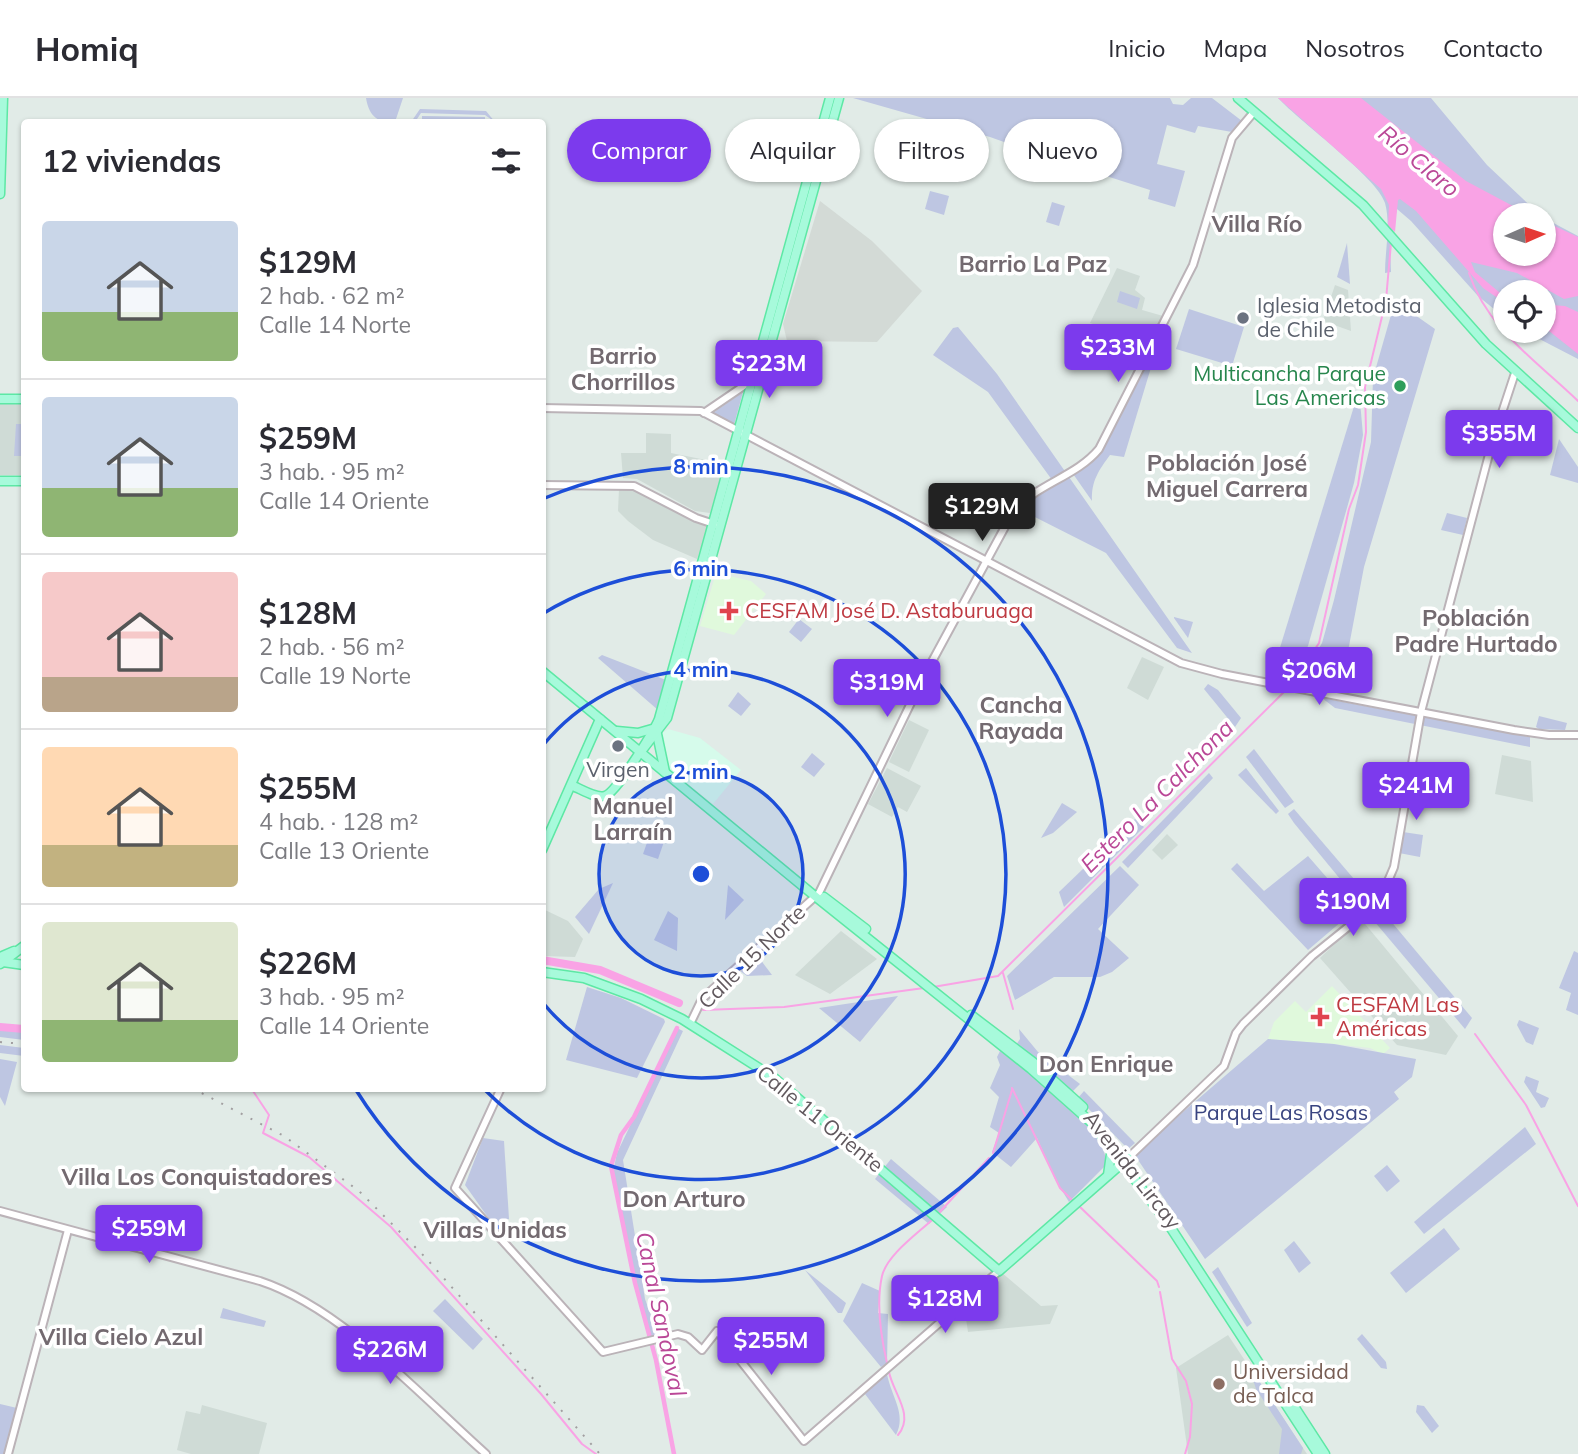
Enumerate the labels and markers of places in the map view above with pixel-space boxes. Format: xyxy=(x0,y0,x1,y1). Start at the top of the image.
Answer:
place label: Iglesia Metodista de Chile xyxy=(1257,292,1422,342)
marker: Iglesia Metodista de Chile xyxy=(1235,310,1251,326)
pin: $233M xyxy=(1069,324,1167,384)
pin: $223M xyxy=(720,341,818,400)
place label: Multicancha Parque Las Americas xyxy=(1193,360,1386,410)
marker: Multicancha Parque Las Americas xyxy=(1392,378,1408,394)
pin: $355M xyxy=(1450,410,1548,470)
pin: $129M xyxy=(933,484,1031,543)
place label: CESFAM José D. Astaburuaga xyxy=(745,597,1033,623)
marker: CESFAM José D. Astaburuaga xyxy=(719,601,739,621)
pin: $206M xyxy=(1270,648,1368,707)
pin: $319M xyxy=(838,660,936,719)
marker: Virgen xyxy=(610,738,626,754)
place label: Virgen xyxy=(586,756,650,782)
pin: $241M xyxy=(1367,762,1465,822)
centre of rings xyxy=(689,862,713,886)
pin: $190M xyxy=(1304,878,1402,938)
place label: CESFAM Las Américas xyxy=(1336,991,1460,1041)
marker: CESFAM Las Américas xyxy=(1310,1007,1330,1027)
pin: $259M xyxy=(100,1206,198,1265)
pin: $128M xyxy=(896,1276,994,1335)
pin: $255M xyxy=(722,1318,820,1377)
pin: $226M xyxy=(341,1326,439,1386)
place label: Universidad de Talca xyxy=(1233,1358,1349,1408)
marker: Universidad de Talca xyxy=(1211,1376,1227,1392)

